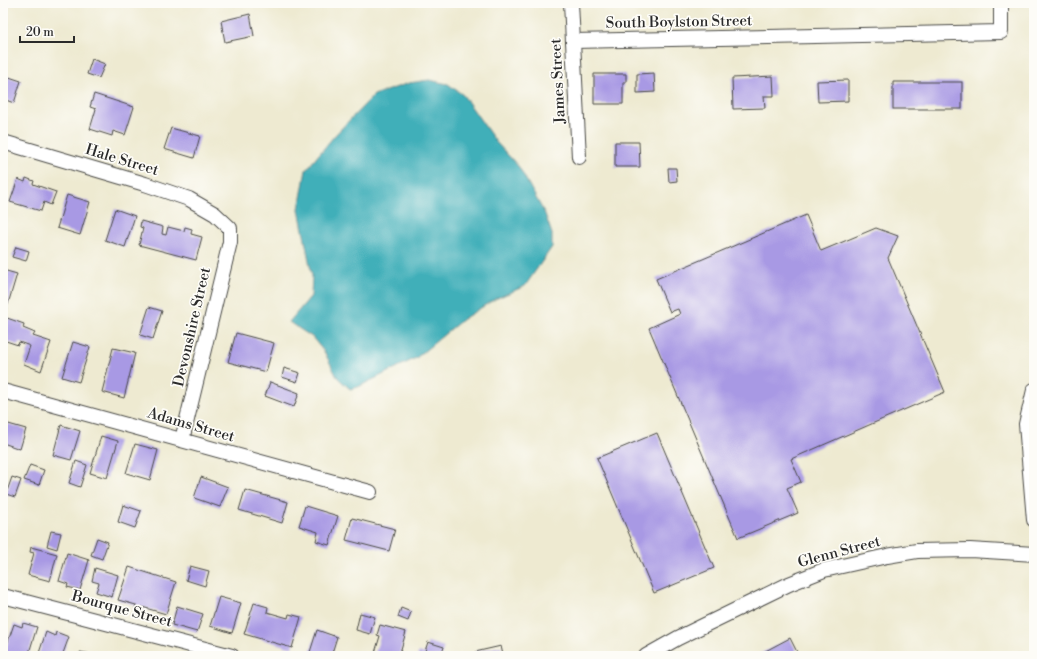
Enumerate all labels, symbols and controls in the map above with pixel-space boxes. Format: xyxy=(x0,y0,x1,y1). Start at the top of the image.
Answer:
street label: South Boylston Street xyxy=(606,11,753,33)
scale bar xyxy=(20,18,74,44)
text: 20 m xyxy=(26,25,54,40)
street label: James Street xyxy=(546,37,570,125)
street label: Hale Street xyxy=(83,140,162,180)
street label: Devonshire Street xyxy=(169,265,215,389)
street label: Adams Street xyxy=(144,403,237,447)
street label: Glenn Street xyxy=(796,532,883,572)
street label: Bourque Street xyxy=(69,586,175,632)

